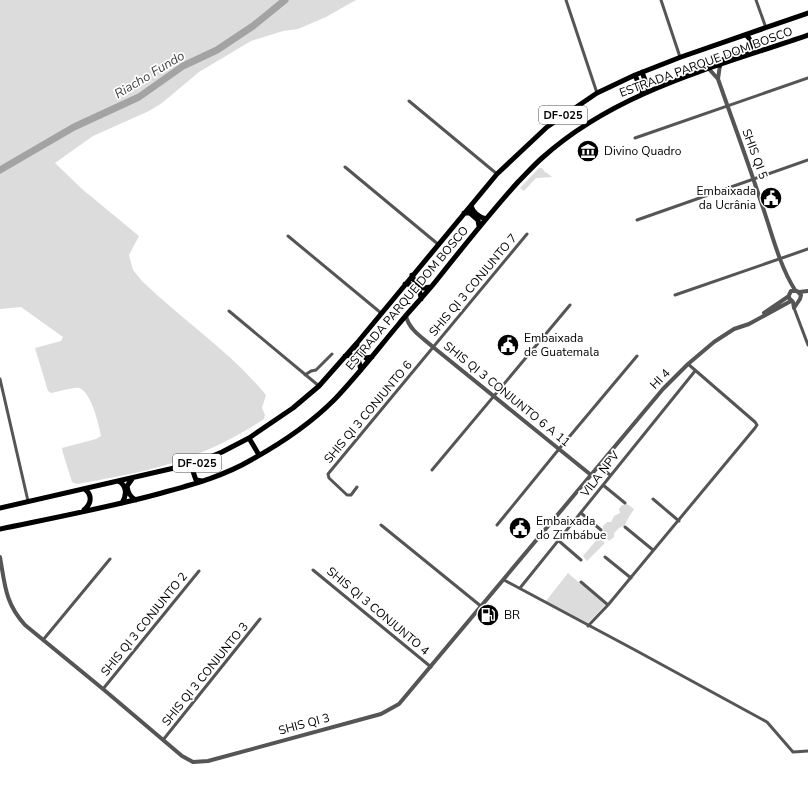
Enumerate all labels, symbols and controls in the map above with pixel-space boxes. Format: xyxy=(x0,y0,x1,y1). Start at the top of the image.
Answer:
street label: ESTRADA PARQUE DOM BOSCO xyxy=(617,23,795,101)
water label: Riacho Fundo xyxy=(111,47,188,103)
road number: DF-025 xyxy=(539,106,587,124)
street label: SHIS QI 5 xyxy=(738,127,772,181)
museum icon: Divino Quadro xyxy=(575,138,601,164)
place label: Divino Quadro xyxy=(604,143,682,159)
place label: Embaixada da Ucrânia xyxy=(697,183,756,213)
public building icon: Embaixada da Ucrânia xyxy=(758,185,784,211)
street label: ESTRADA PARQUE DOM BOSCO xyxy=(342,223,472,373)
street label: SHIS QI 3 CONJUNTO 7 xyxy=(425,230,521,340)
place label: Embaixada de Guatemala xyxy=(524,330,599,360)
public building icon: Embaixada de Guatemala xyxy=(495,332,521,358)
street label: SHIS QI 3 CONJUNTO 6 A 11 xyxy=(440,338,574,450)
street label: SHIS QI 3 CONJUNTO 6 xyxy=(320,357,416,467)
street label: HI 4 xyxy=(646,365,674,393)
street label: VILA NPV xyxy=(576,447,623,501)
road number: DF-025 xyxy=(173,454,221,472)
place label: Embaixada do Zimbábue xyxy=(536,513,606,543)
public building icon: Embaixada do Zimbábue xyxy=(507,515,533,541)
street label: SHIS QI 3 CONJUNTO 4 xyxy=(323,563,433,659)
street label: SHIS QI 3 CONJUNTO 2 xyxy=(97,569,191,679)
fuel station icon: BR xyxy=(475,602,501,628)
place label: BR xyxy=(504,607,520,623)
street label: SHIS QI 3 CONJUNTO 3 xyxy=(158,619,252,729)
street label: SHIS QI 3 xyxy=(277,709,331,739)

